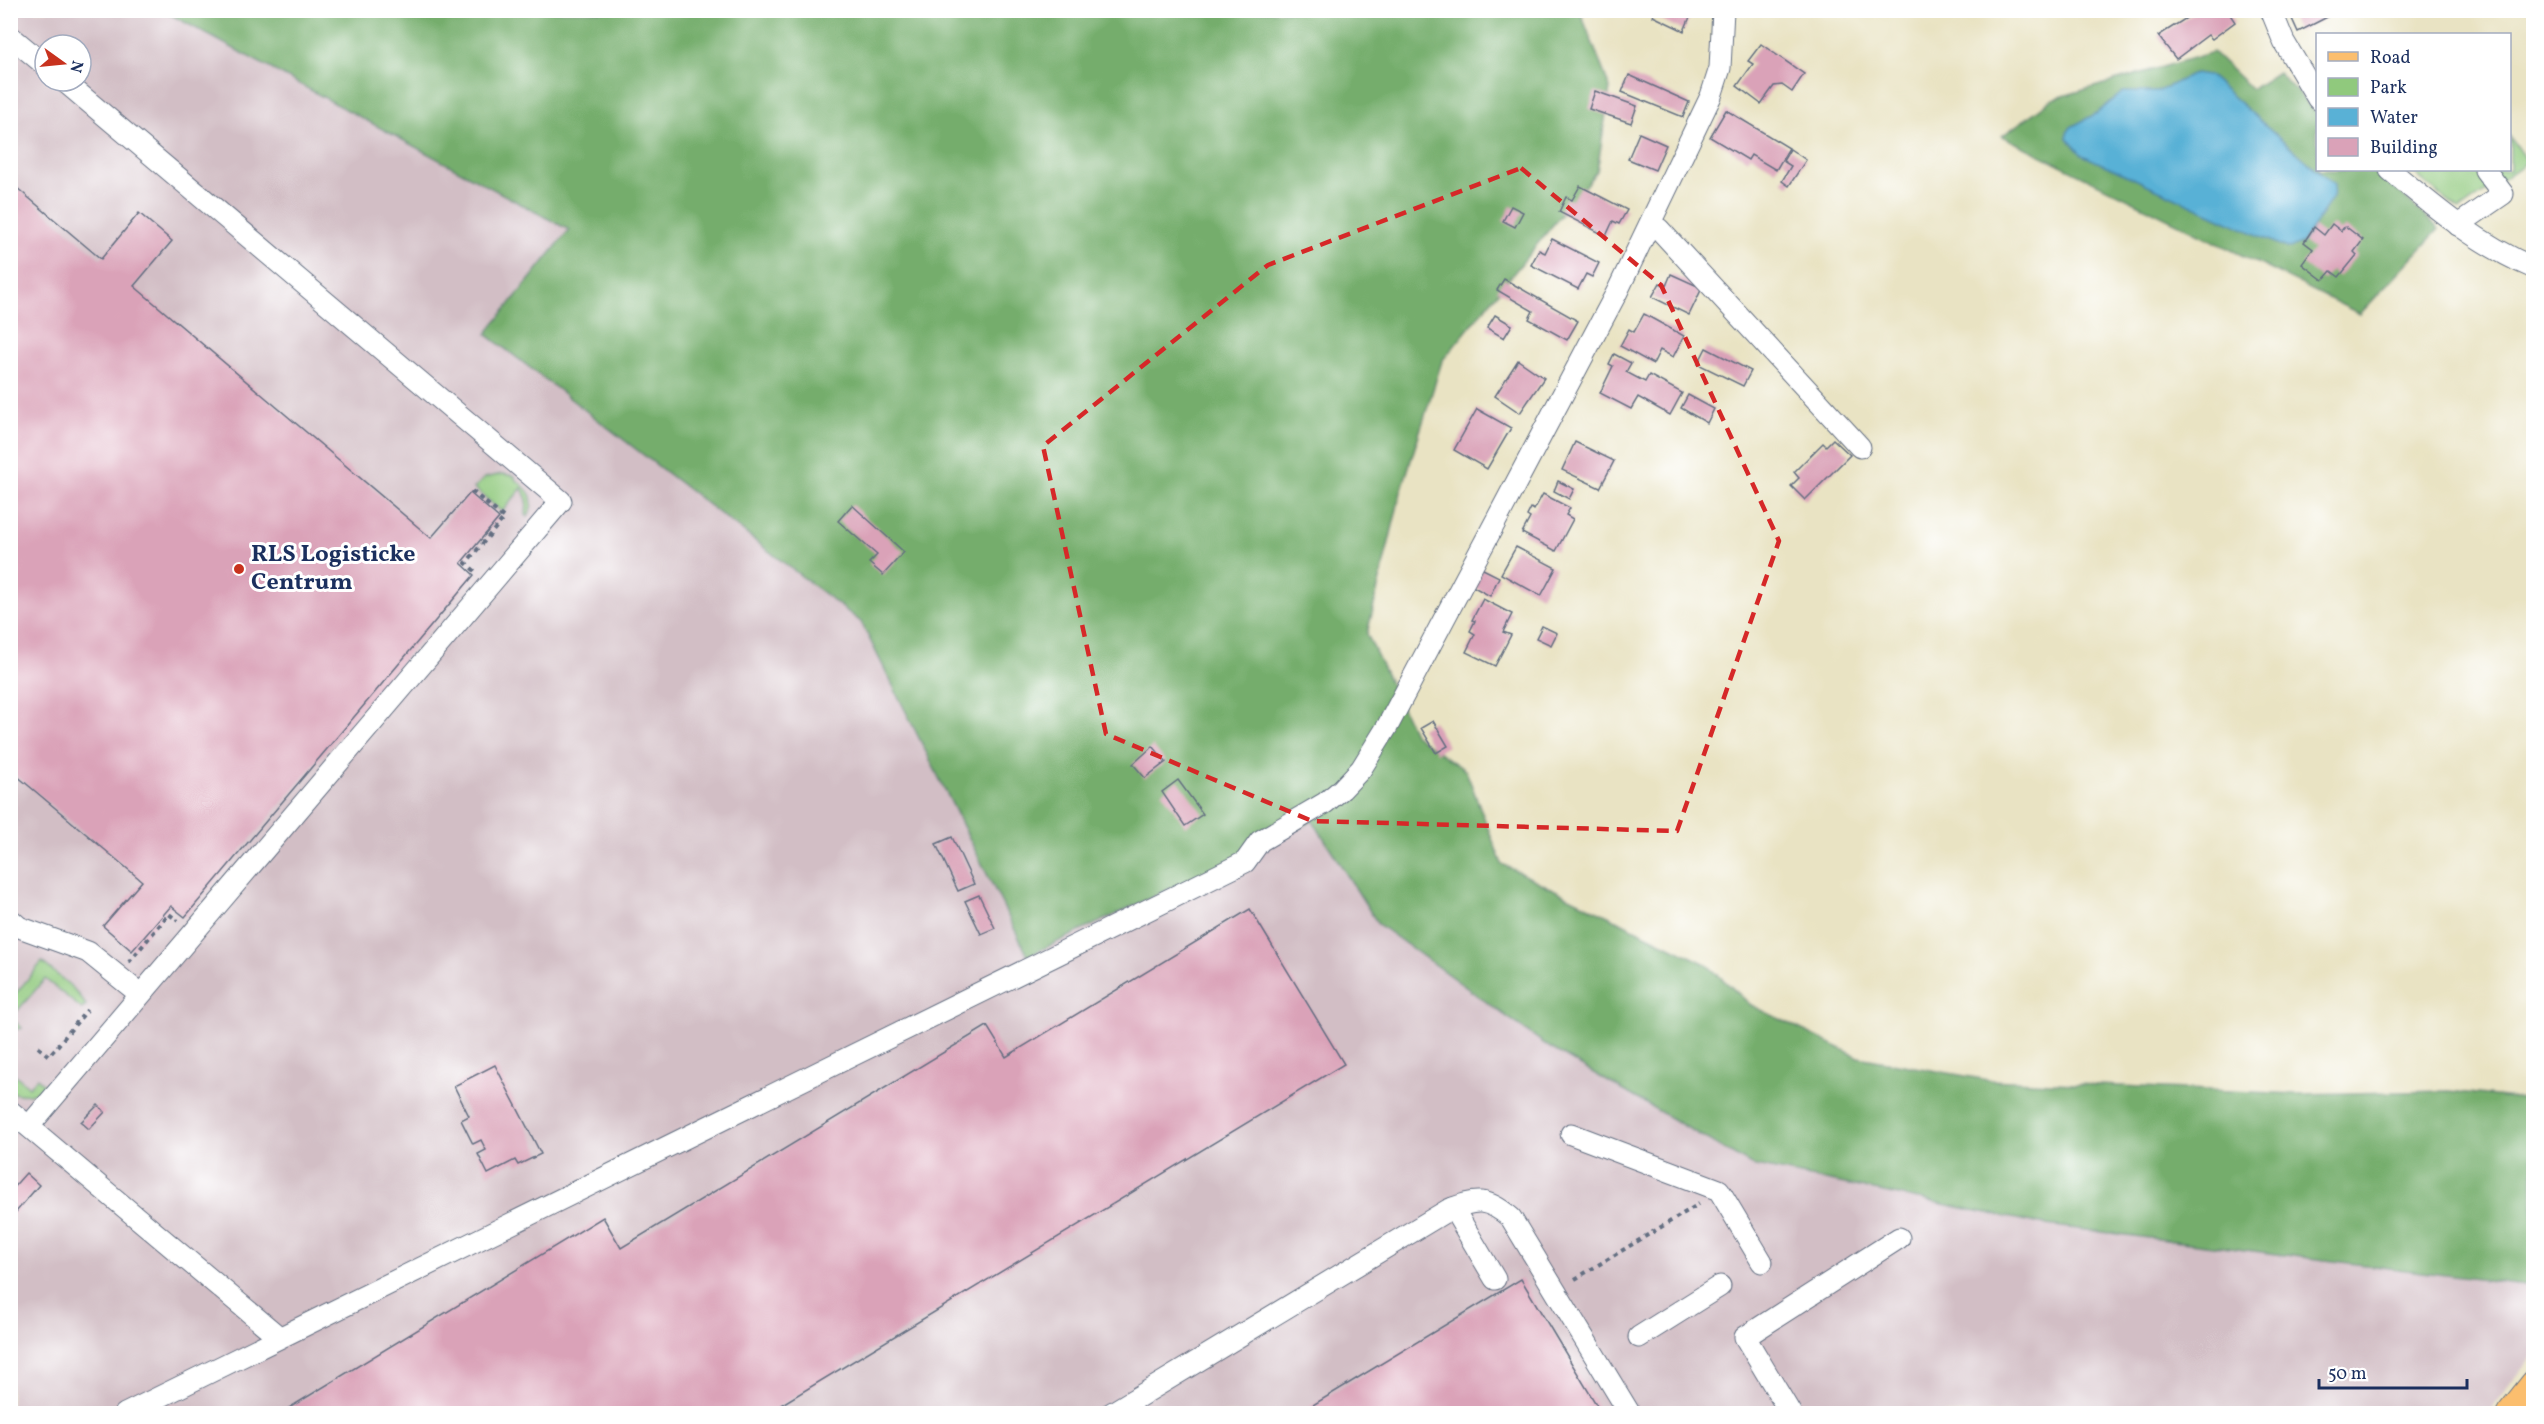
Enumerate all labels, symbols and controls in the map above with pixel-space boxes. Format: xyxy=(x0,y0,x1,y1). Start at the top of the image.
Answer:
north arrow xyxy=(33,33,93,93)
legend xyxy=(2316,33,2511,171)
text: Road xyxy=(2370,46,2411,71)
text: N xyxy=(63,58,88,75)
text: Park xyxy=(2370,76,2407,101)
text: Water xyxy=(2370,106,2418,131)
text: Building xyxy=(2370,136,2438,161)
place label: RLS Logisticke Centrum xyxy=(251,538,416,600)
marker: RLS Logisticke Centrum xyxy=(232,562,246,576)
scale bar xyxy=(2319,1352,2468,1390)
text: 50 m xyxy=(2328,1362,2367,1387)

